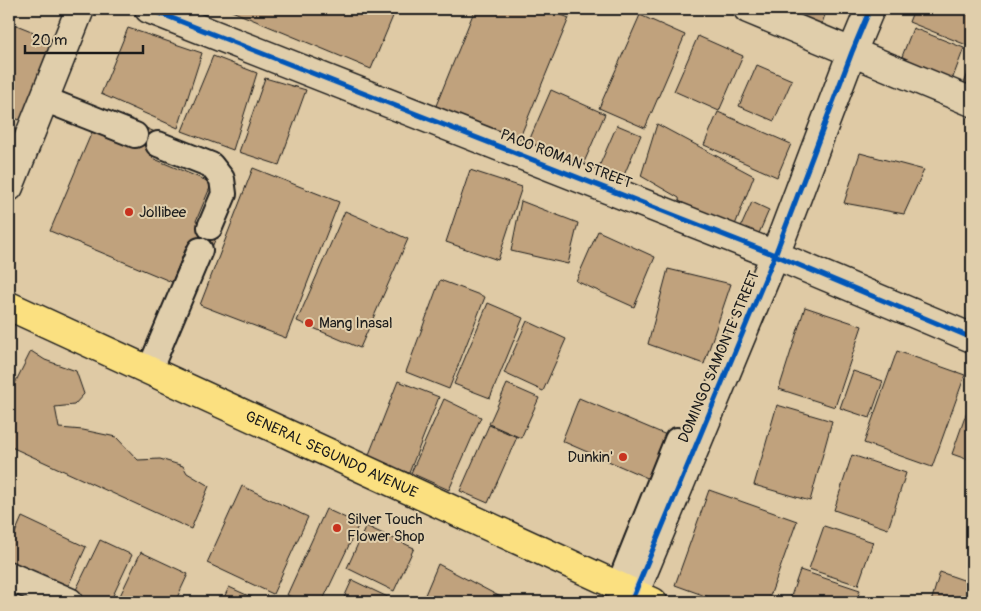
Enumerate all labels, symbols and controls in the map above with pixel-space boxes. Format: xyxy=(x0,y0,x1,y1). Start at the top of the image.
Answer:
scale bar xyxy=(25,22,142,54)
text: 20 m xyxy=(32,31,67,50)
street label: PACO ROMAN STREET xyxy=(497,125,635,193)
place label: Jollibee xyxy=(139,203,187,222)
marker: Jollibee xyxy=(123,206,135,218)
street label: DOMINGO SAMONTE STREET xyxy=(674,268,764,446)
place label: Mang Inasal xyxy=(319,314,393,333)
marker: Mang Inasal xyxy=(303,317,315,329)
street label: GENERAL SEGUNDO AVENUE xyxy=(242,406,421,502)
place label: Dunkin' xyxy=(568,448,613,467)
marker: Dunkin' xyxy=(617,451,629,463)
place label: Silver Touch Flower Shop xyxy=(347,510,425,546)
marker: Silver Touch Flower Shop xyxy=(331,522,343,534)

